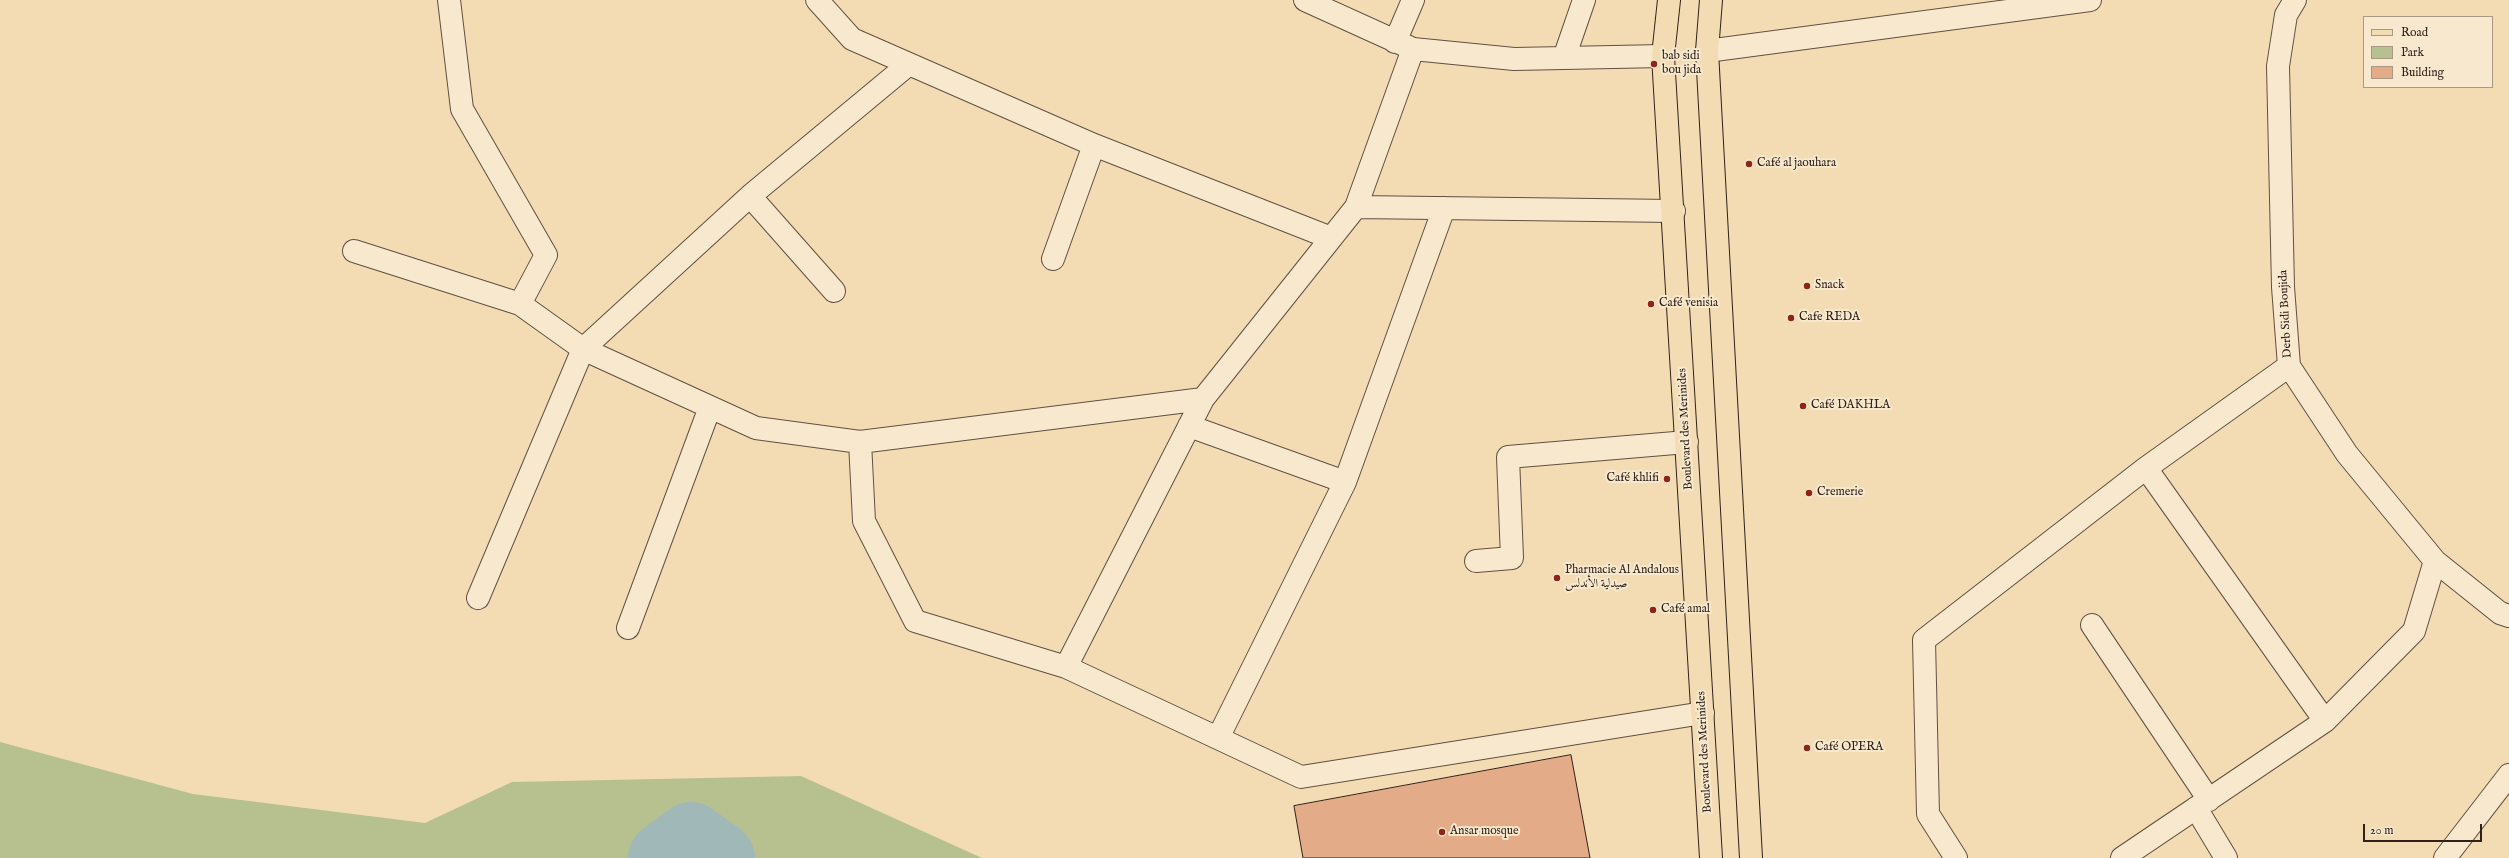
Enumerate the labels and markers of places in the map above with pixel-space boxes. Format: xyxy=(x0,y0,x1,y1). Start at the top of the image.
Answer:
place label: bab sidi bou jida xyxy=(1662,50,1701,78)
marker: bab sidi bou jida xyxy=(1649,59,1659,69)
place label: Café al jaouhara xyxy=(1757,157,1836,171)
marker: Café al jaouhara xyxy=(1744,159,1754,169)
place label: Snack xyxy=(1815,279,1844,293)
marker: Snack xyxy=(1802,281,1812,291)
place label: Café venisia xyxy=(1659,297,1718,311)
marker: Café venisia xyxy=(1646,299,1656,309)
place label: Cafe REDA xyxy=(1799,311,1860,325)
marker: Cafe REDA xyxy=(1786,313,1796,323)
place label: Café DAKHLA xyxy=(1811,399,1890,413)
marker: Café DAKHLA xyxy=(1798,401,1808,411)
place label: Café khlifi xyxy=(1606,472,1659,486)
marker: Café khlifi xyxy=(1662,474,1672,484)
place label: Cremerie xyxy=(1817,486,1863,500)
marker: Cremerie xyxy=(1804,488,1814,498)
place label: Pharmacie Al Andalous صيدلية الأندلس xyxy=(1565,564,1679,592)
marker: Pharmacie Al Andalous صيدلية الأندلس xyxy=(1552,573,1562,583)
place label: Café amal xyxy=(1661,603,1710,617)
marker: Café amal xyxy=(1648,605,1658,615)
place label: Café OPERA xyxy=(1815,741,1883,755)
marker: Café OPERA xyxy=(1802,743,1812,753)
place label: Ansar mosque xyxy=(1450,825,1519,839)
marker: Ansar mosque xyxy=(1437,827,1447,837)

